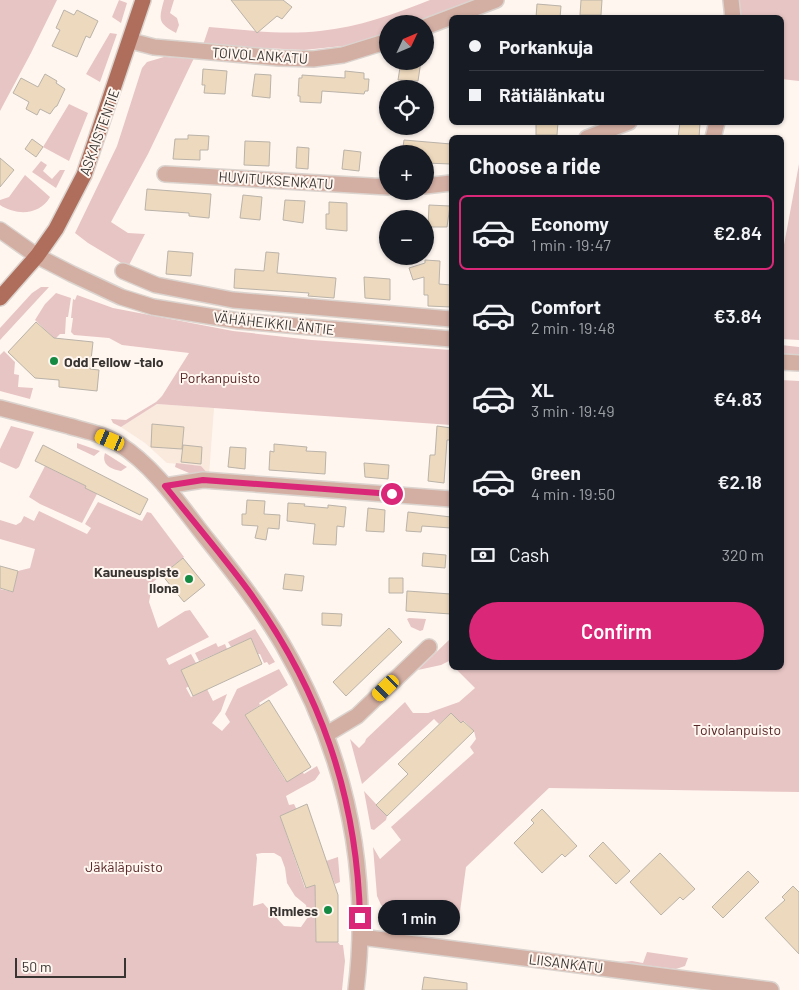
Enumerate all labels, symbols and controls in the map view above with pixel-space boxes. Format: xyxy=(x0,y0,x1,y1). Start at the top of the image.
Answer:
north arrow xyxy=(379,15,434,70)
map controls xyxy=(379,15,434,265)
text: Porkankuja xyxy=(499,35,593,58)
street label: TOIVOLANKATU xyxy=(211,43,309,67)
button: locate xyxy=(379,80,434,135)
text: Rätiälänkatu xyxy=(499,83,605,106)
street label: ASKAISTENTIE xyxy=(75,86,123,178)
button: + xyxy=(379,145,434,200)
text: Choose a ride xyxy=(469,152,601,178)
street label: HUVITUKSENKATU xyxy=(218,168,334,192)
button: − xyxy=(379,210,434,265)
icon: car xyxy=(471,210,516,255)
text: Economy xyxy=(531,212,609,235)
text: €2.84 xyxy=(713,221,762,244)
text: 1 min · 19:47 xyxy=(531,235,611,254)
icon: car xyxy=(471,293,516,338)
text: Comfort xyxy=(531,295,601,318)
text: €3.84 xyxy=(713,304,762,327)
street label: VÄHÄHEIKKILÄNTIE xyxy=(213,308,335,338)
text: 2 min · 19:48 xyxy=(531,318,615,337)
place label: Odd Fellow -talo xyxy=(64,353,164,370)
marker: Odd Fellow -talo xyxy=(48,355,60,367)
park label: Porkanpuisto xyxy=(180,369,260,386)
icon: car xyxy=(471,376,516,421)
text: XL xyxy=(531,378,554,401)
text: €4.83 xyxy=(713,387,762,410)
text: 3 min · 19:49 xyxy=(531,401,615,420)
car xyxy=(93,427,126,453)
icon: car xyxy=(471,459,516,504)
text: Green xyxy=(531,461,581,484)
text: €2.18 xyxy=(717,470,762,493)
route start xyxy=(381,483,403,505)
text: 4 min · 19:50 xyxy=(531,484,615,503)
icon: cash xyxy=(469,541,497,569)
text: Cash xyxy=(509,543,550,566)
text: 320 m xyxy=(722,545,764,564)
place label: Kauneuspiste Ilona xyxy=(94,563,179,596)
marker: Kauneuspiste Ilona xyxy=(183,573,195,585)
button: Confirm xyxy=(469,602,764,660)
car xyxy=(369,672,402,704)
park label: Toivolanpuisto xyxy=(693,721,781,738)
park label: Jäkäläpuisto xyxy=(85,858,163,875)
callout: 1 min xyxy=(378,900,460,936)
place label: Rimless xyxy=(269,902,318,919)
marker: Rimless xyxy=(322,904,334,916)
route end xyxy=(349,907,371,929)
text: 1 min xyxy=(402,908,436,927)
street label: LIISANKATU xyxy=(528,950,604,976)
scale bar xyxy=(15,955,126,978)
text: 50 m xyxy=(22,958,51,975)

